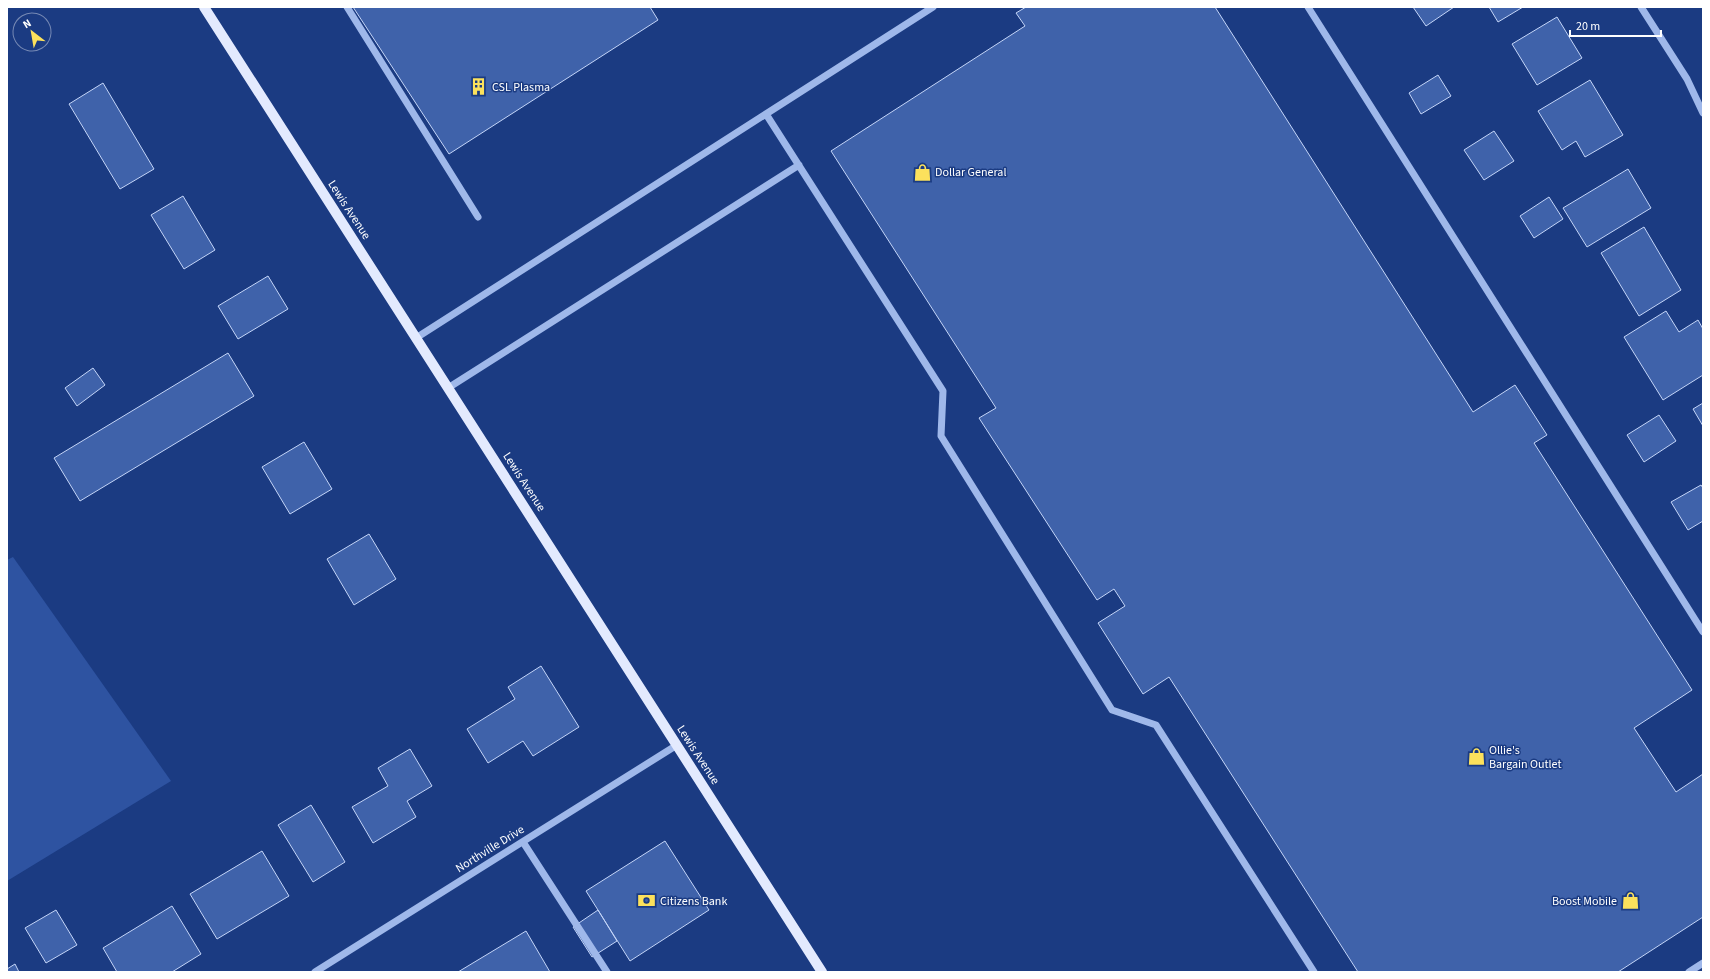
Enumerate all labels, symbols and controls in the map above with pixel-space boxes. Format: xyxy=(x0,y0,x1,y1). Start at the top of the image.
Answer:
north arrow xyxy=(12,12,52,52)
scale bar xyxy=(1570,12,1661,38)
text: N xyxy=(20,16,34,32)
text: 20 m xyxy=(1576,18,1600,35)
building icon: CSL Plasma xyxy=(469,77,489,97)
place label: CSL Plasma xyxy=(492,79,550,96)
shop icon: Dollar General xyxy=(912,162,932,182)
place label: Dollar General xyxy=(935,164,1006,181)
street label: Lewis Avenue xyxy=(323,177,375,243)
street label: Lewis Avenue xyxy=(498,449,550,515)
street label: Lewis Avenue xyxy=(672,722,724,788)
place label: Ollie's Bargain Outlet xyxy=(1489,742,1561,773)
shop icon: Ollie's Bargain Outlet xyxy=(1466,747,1486,767)
street label: Northville Drive xyxy=(452,821,528,877)
bank icon: Citizens Bank xyxy=(637,891,657,911)
shop icon: Boost Mobile xyxy=(1620,891,1640,911)
place label: Citizens Bank xyxy=(660,893,727,910)
place label: Boost Mobile xyxy=(1552,893,1617,910)

